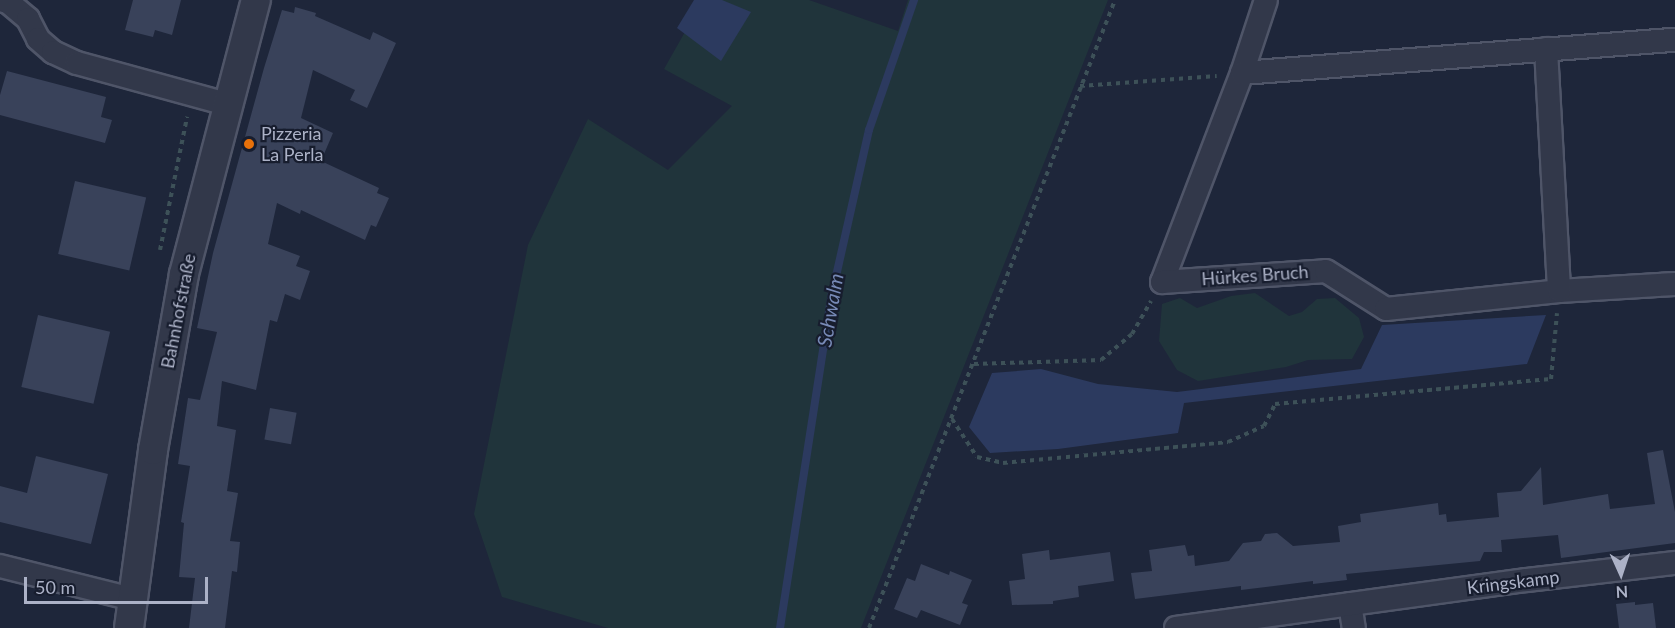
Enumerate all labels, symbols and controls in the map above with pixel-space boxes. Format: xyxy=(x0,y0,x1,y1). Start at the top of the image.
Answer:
place label: Pizzeria La Perla xyxy=(261,123,323,166)
marker: Pizzeria La Perla xyxy=(242,137,256,151)
street label: Bahnhofstraße xyxy=(156,252,200,370)
street label: Hürkes Bruch xyxy=(1201,260,1309,290)
water label: Schwalm xyxy=(812,271,848,349)
north arrow xyxy=(1591,544,1651,604)
scale bar xyxy=(27,565,212,603)
street label: Kringskamp xyxy=(1466,566,1560,598)
text: 50 m xyxy=(35,576,75,598)
text: N xyxy=(1615,583,1629,602)

